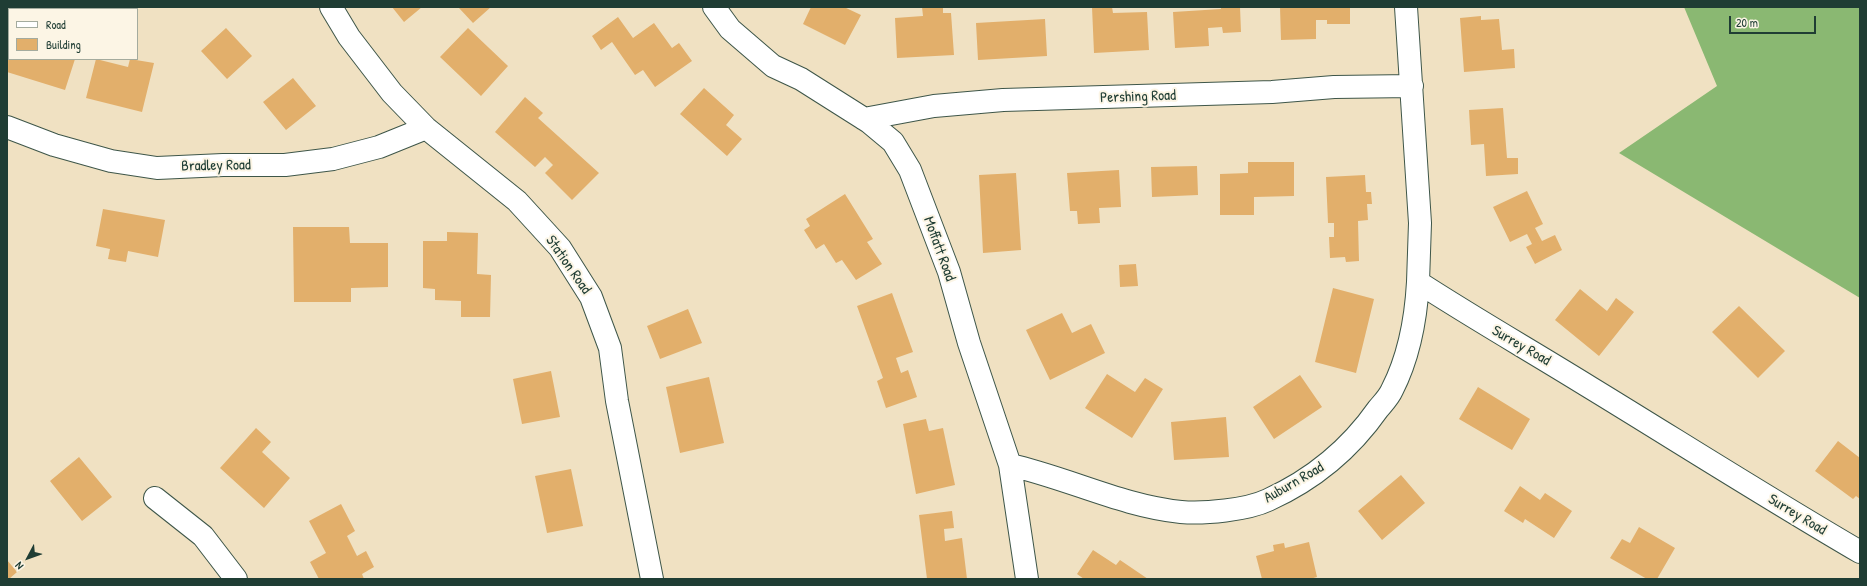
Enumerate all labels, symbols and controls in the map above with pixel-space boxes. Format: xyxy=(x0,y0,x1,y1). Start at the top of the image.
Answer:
legend xyxy=(8,8,138,60)
scale bar xyxy=(1731,8,1818,34)
text: 20 m xyxy=(1736,14,1758,31)
text: Road xyxy=(46,16,66,33)
text: Building xyxy=(46,36,81,53)
street label: Pershing Road xyxy=(1100,87,1176,107)
street label: Bradley Road xyxy=(181,156,251,176)
street label: Moffatt Road xyxy=(919,214,959,284)
street label: Station Road xyxy=(541,232,595,298)
street label: Surrey Road xyxy=(1488,322,1554,370)
street label: Auburn Road xyxy=(1261,459,1327,507)
street label: Surrey Road xyxy=(1765,491,1829,539)
north arrow xyxy=(8,538,48,578)
text: N xyxy=(12,559,26,573)

